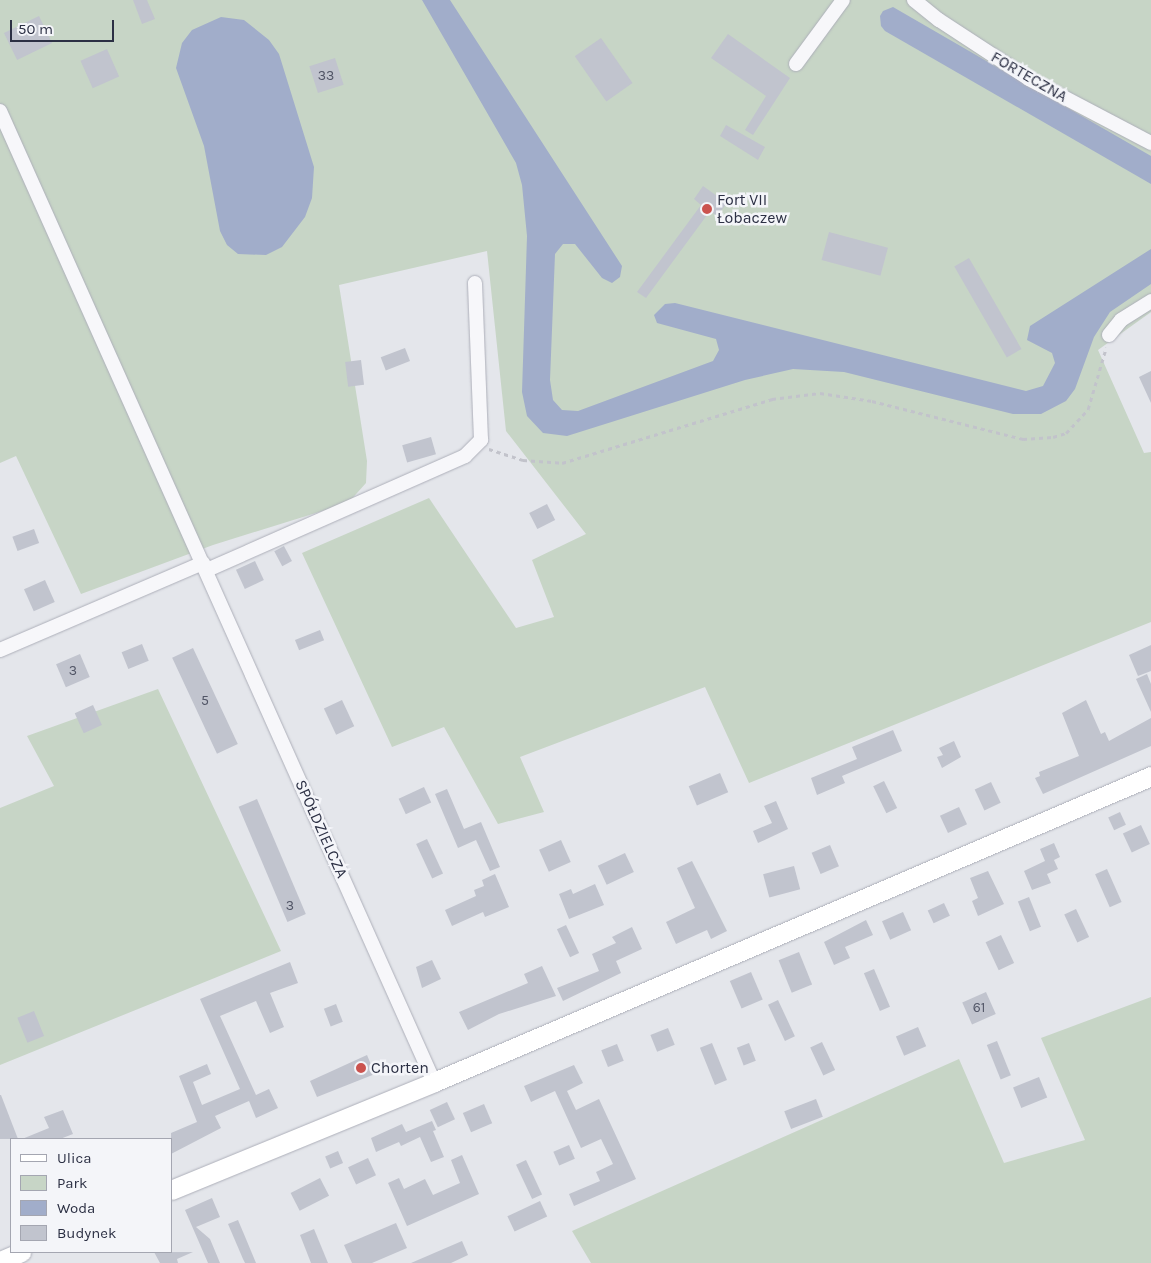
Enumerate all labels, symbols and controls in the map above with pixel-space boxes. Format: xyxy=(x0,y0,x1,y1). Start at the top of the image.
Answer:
scale bar xyxy=(12,10,116,42)
text: 50 m xyxy=(18,20,53,38)
street label: FORTECZNA xyxy=(987,47,1071,107)
house number: 33 xyxy=(318,68,334,84)
place label: Fort VII Łobaczew xyxy=(717,190,787,228)
marker: Fort VII Łobaczew xyxy=(701,203,713,215)
house number: 3 xyxy=(69,663,77,679)
house number: 5 xyxy=(201,693,209,709)
street label: SPÓŁDZIELCZA xyxy=(291,777,351,881)
house number: 3 xyxy=(286,898,294,914)
house number: 61 xyxy=(973,1000,985,1016)
place label: Chorten xyxy=(371,1058,429,1078)
marker: Chorten xyxy=(355,1062,367,1074)
legend xyxy=(10,1138,172,1253)
text: Ulica xyxy=(57,1149,91,1167)
text: Park xyxy=(57,1174,87,1192)
text: Woda xyxy=(57,1199,95,1217)
text: Budynek xyxy=(57,1224,116,1242)

